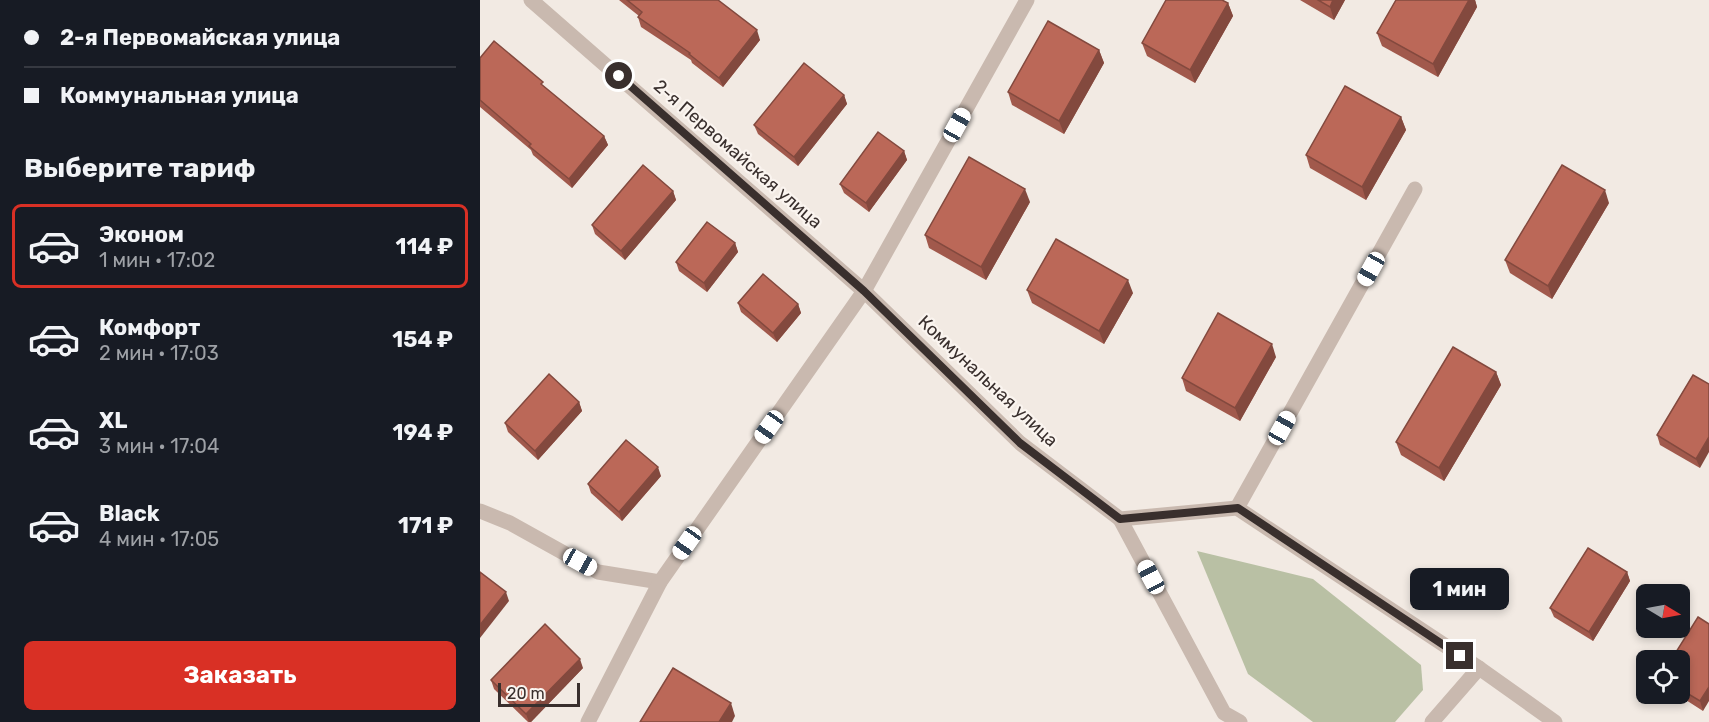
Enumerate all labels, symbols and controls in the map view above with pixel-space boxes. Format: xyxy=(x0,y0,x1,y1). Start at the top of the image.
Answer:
text: 2-я Первомайская улица xyxy=(60,24,340,51)
route start xyxy=(605,62,632,89)
street label: 2-я Первомайская улица xyxy=(649,75,827,233)
text: Коммунальная улица xyxy=(60,82,299,109)
car xyxy=(940,105,974,145)
text: Выберите тариф xyxy=(24,152,255,184)
icon: car xyxy=(27,219,81,273)
text: Эконом xyxy=(99,221,184,248)
text: 114 ₽ xyxy=(396,233,453,260)
text: 1 мин · 17:02 xyxy=(99,248,215,272)
car xyxy=(1354,249,1388,289)
street label: Коммунальная улица xyxy=(914,311,1062,451)
icon: car xyxy=(27,312,81,366)
text: Комфорт xyxy=(99,314,200,341)
text: 154 ₽ xyxy=(392,326,453,353)
text: 2 мин · 17:03 xyxy=(99,341,219,365)
icon: car xyxy=(27,405,81,459)
text: XL xyxy=(99,407,127,434)
car xyxy=(751,407,787,447)
car xyxy=(1265,408,1299,448)
text: 194 ₽ xyxy=(393,419,453,446)
text: 3 мин · 17:04 xyxy=(99,434,219,458)
icon: car xyxy=(27,498,81,552)
text: Black xyxy=(99,500,160,527)
text: 171 ₽ xyxy=(398,512,453,539)
car xyxy=(669,523,705,563)
text: 4 мин · 17:05 xyxy=(99,527,219,551)
car xyxy=(560,545,600,579)
car xyxy=(1135,557,1167,597)
callout: 1 мин xyxy=(1410,569,1510,611)
text: 1 мин xyxy=(1432,577,1487,601)
north arrow xyxy=(1636,584,1690,638)
map controls xyxy=(1636,584,1690,704)
button: Заказать xyxy=(24,641,456,710)
route end xyxy=(1446,642,1473,669)
button: locate xyxy=(1636,650,1690,704)
scale bar xyxy=(498,680,580,708)
text: 20 m xyxy=(507,684,545,703)

